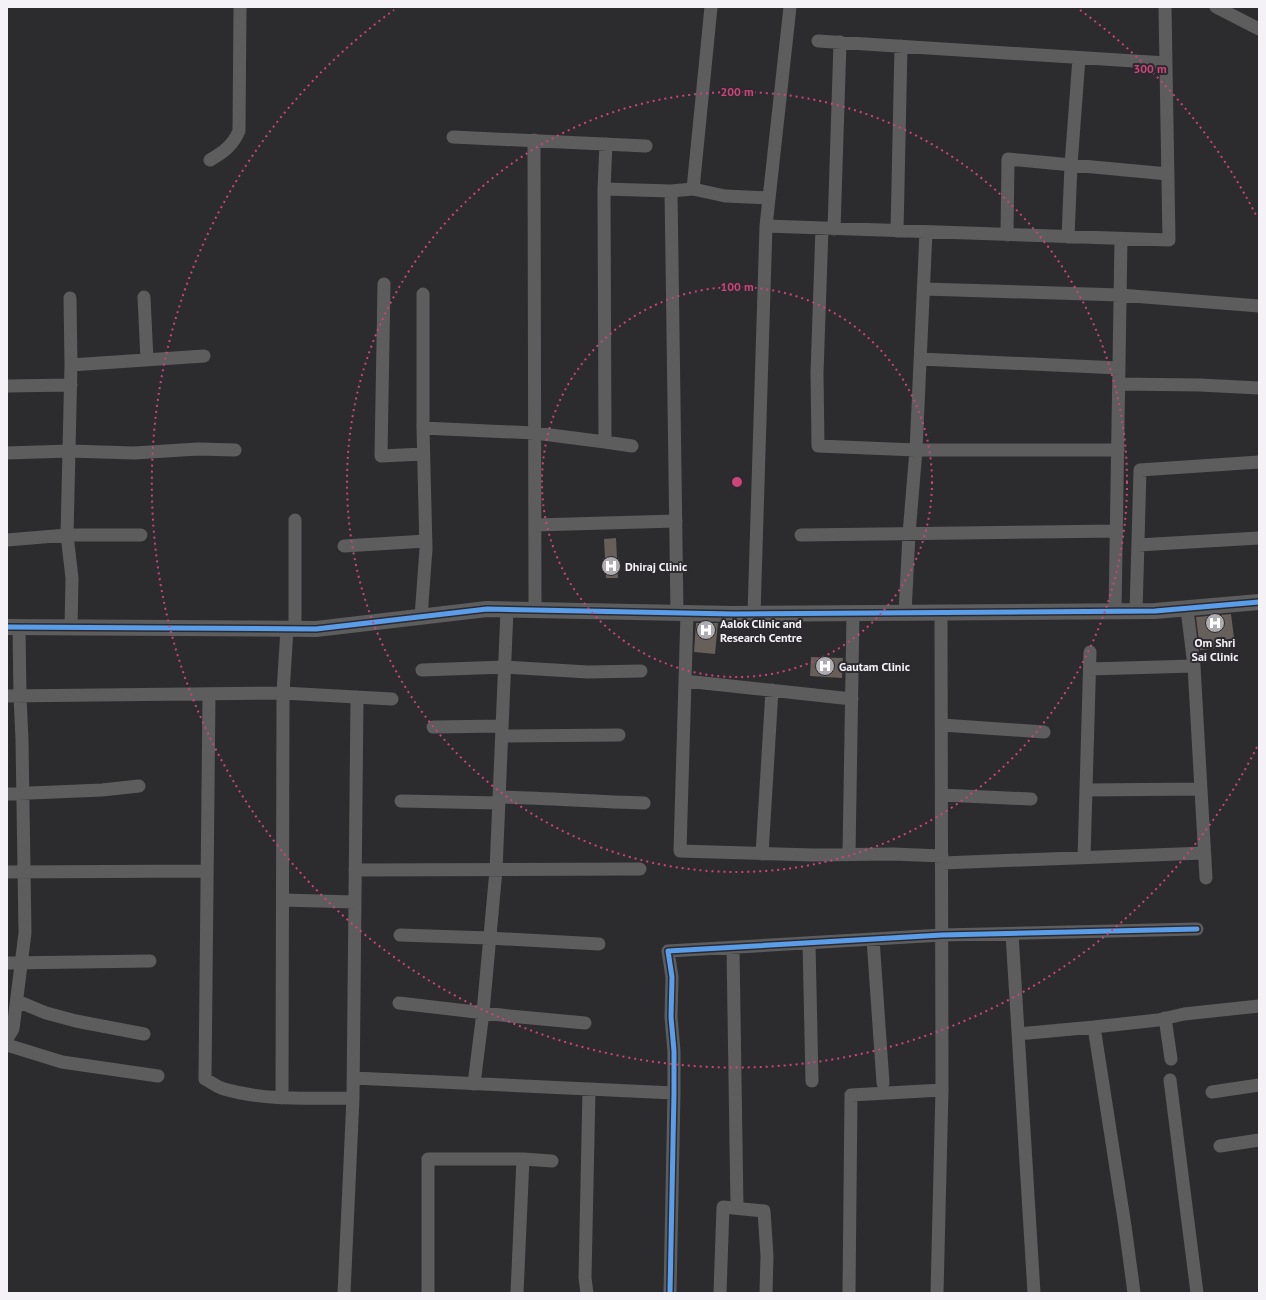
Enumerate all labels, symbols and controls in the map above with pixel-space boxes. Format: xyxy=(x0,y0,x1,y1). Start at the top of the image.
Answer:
text: 300 m xyxy=(1133,61,1167,76)
text: 200 m xyxy=(720,84,754,99)
text: 100 m xyxy=(720,279,754,294)
centre of rings xyxy=(730,475,744,489)
hospital icon: Dhiraj Clinic xyxy=(600,555,622,577)
place label: Dhiraj Clinic xyxy=(625,559,687,574)
hospital icon: Om Shri Sai Clinic xyxy=(1204,612,1226,634)
place label: Aalok Clinic and Research Centre xyxy=(720,616,802,645)
hospital icon: Aalok Clinic and Research Centre xyxy=(695,619,717,641)
place label: Om Shri Sai Clinic xyxy=(1192,635,1238,664)
hospital icon: Gautam Clinic xyxy=(814,655,836,677)
place label: Gautam Clinic xyxy=(839,659,910,674)

